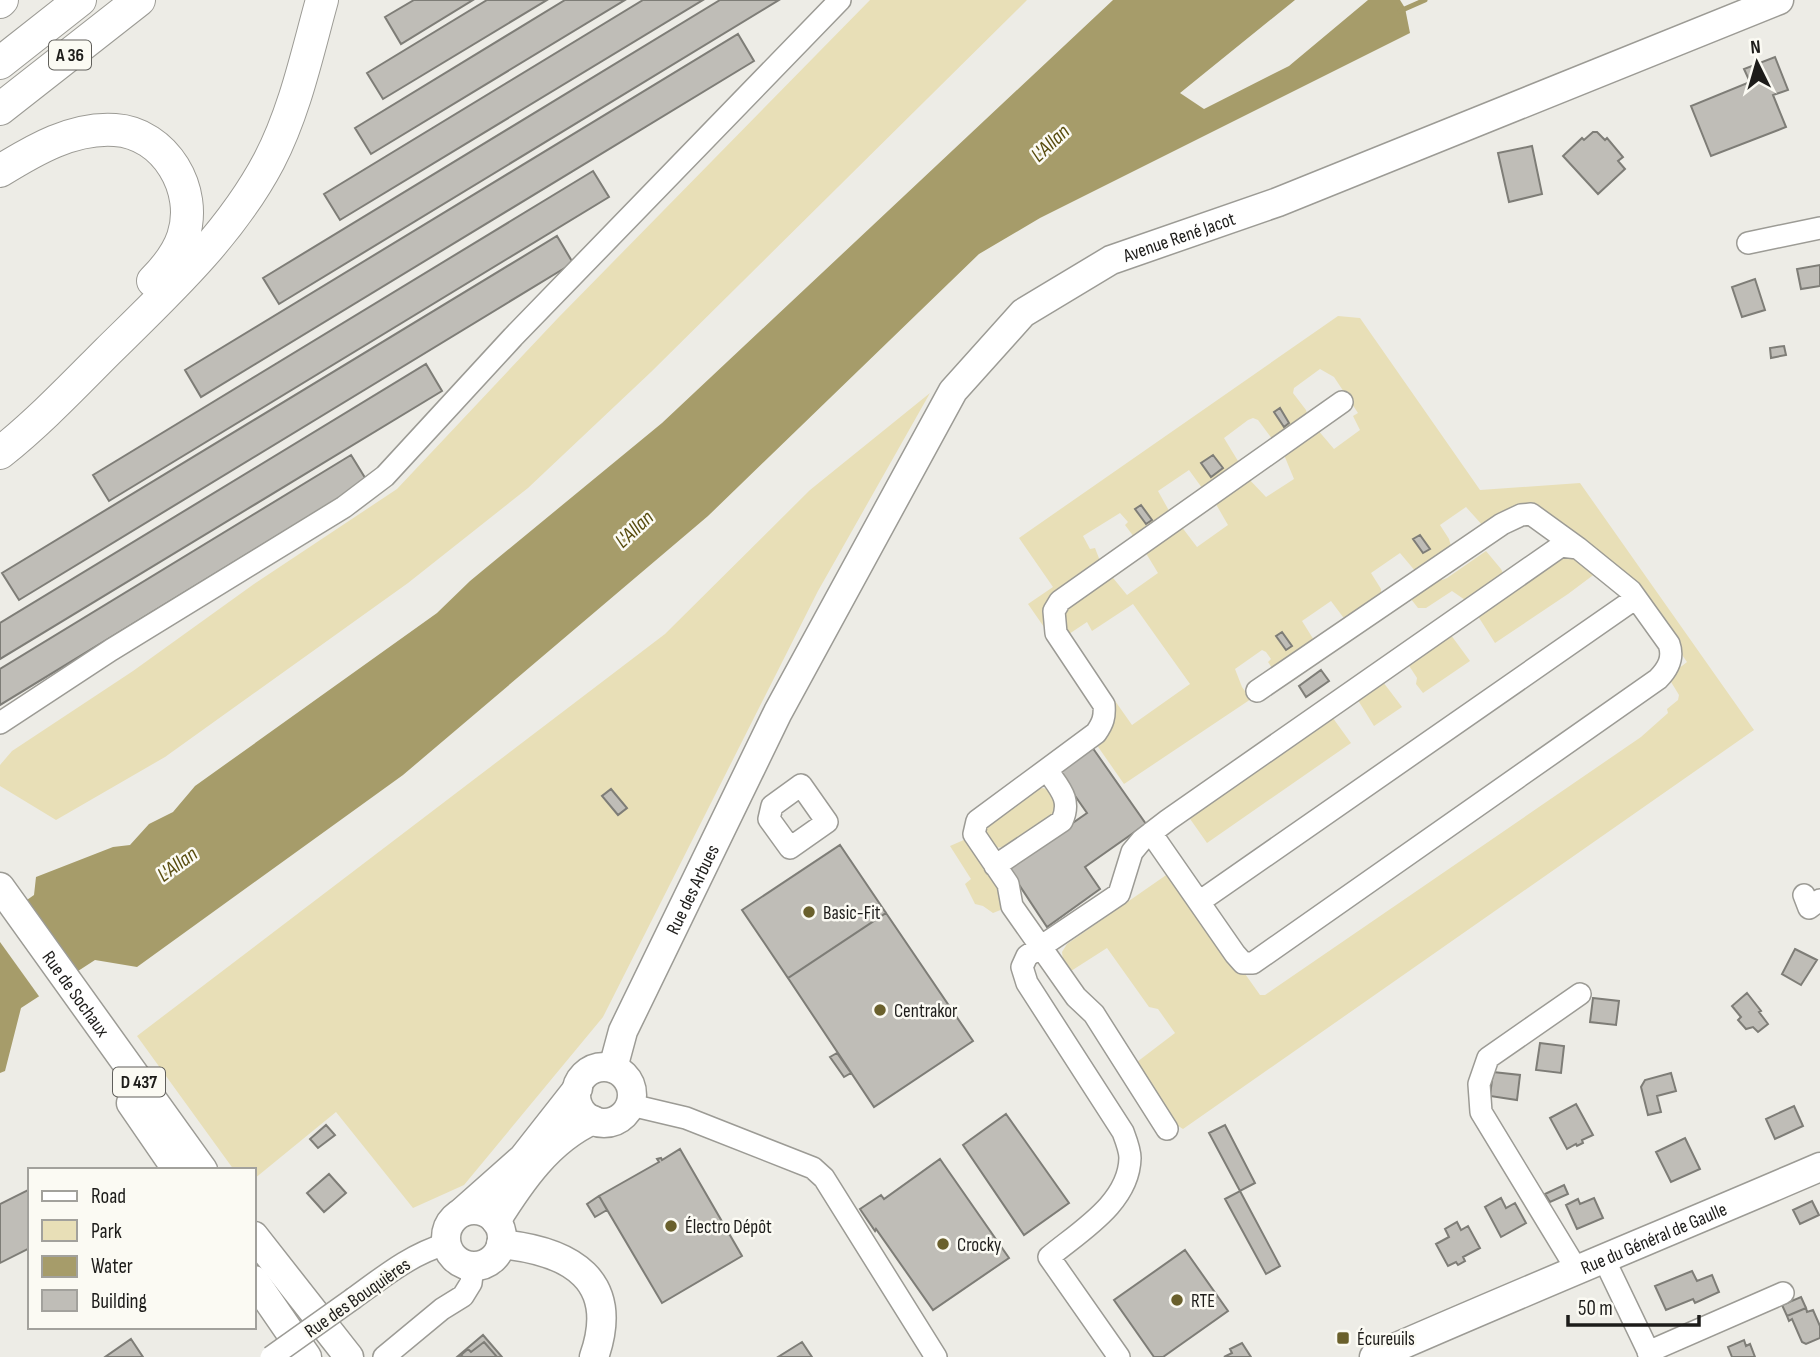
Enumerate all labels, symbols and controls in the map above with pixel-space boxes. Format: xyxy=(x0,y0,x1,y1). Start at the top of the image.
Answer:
north arrow xyxy=(1722,28,1792,98)
text: N xyxy=(1750,36,1762,59)
road number: A 36 xyxy=(49,40,91,70)
water label: L'Allan xyxy=(1026,119,1075,167)
street label: Avenue René Jacot xyxy=(1119,208,1239,268)
water label: L'Allan xyxy=(610,505,659,553)
water label: L'Allan xyxy=(152,841,202,887)
street label: Rue des Arbues xyxy=(662,841,725,939)
place label: Basic-Fit xyxy=(823,902,881,925)
marker: Basic-Fit xyxy=(801,904,817,920)
street label: Rue de Sochaux xyxy=(37,947,114,1042)
place label: Centrakor xyxy=(894,1000,958,1023)
marker: Centrakor xyxy=(872,1002,888,1018)
road number: D 437 xyxy=(113,1068,165,1097)
legend xyxy=(28,1168,256,1329)
text: Road xyxy=(91,1184,126,1209)
street label: Rue du Général de Gaulle xyxy=(1578,1198,1731,1280)
place label: Électro Dépôt xyxy=(685,1216,772,1239)
marker: Électro Dépôt xyxy=(663,1218,679,1234)
text: Park xyxy=(91,1219,122,1244)
place label: Crocky xyxy=(957,1234,1002,1257)
marker: Crocky xyxy=(935,1236,951,1252)
street label: Rue des Bouquières xyxy=(301,1253,415,1343)
text: Water xyxy=(91,1254,133,1279)
scale bar xyxy=(1568,1284,1699,1328)
text: Building xyxy=(91,1289,147,1314)
place label: RTE xyxy=(1191,1290,1215,1313)
marker: RTE xyxy=(1169,1292,1185,1308)
text: 50 m xyxy=(1578,1296,1613,1321)
place label: Écureuils xyxy=(1357,1328,1415,1351)
marker: Écureuils xyxy=(1335,1330,1351,1346)

